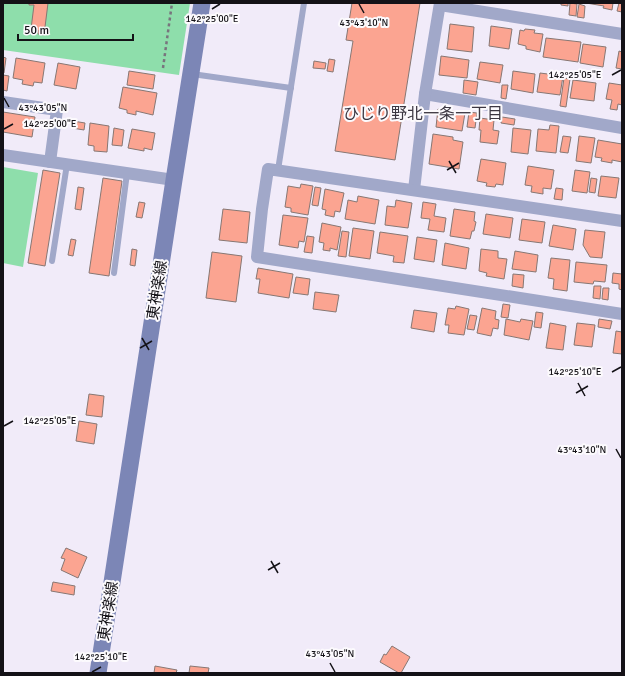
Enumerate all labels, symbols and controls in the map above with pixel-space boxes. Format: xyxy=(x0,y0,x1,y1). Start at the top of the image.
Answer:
text: 142°25'00"E xyxy=(185,13,239,25)
scale bar xyxy=(18,16,133,42)
text: 43°43'10"N xyxy=(340,17,388,29)
text: 50 m xyxy=(24,23,49,38)
text: 142°25'05"E xyxy=(548,69,602,81)
text: 43°43'05"N xyxy=(19,102,67,114)
district label: ひじり野北一条一丁目 xyxy=(343,104,503,124)
text: 142°25'00"E xyxy=(23,118,77,130)
street label: 東神楽線 xyxy=(143,259,171,321)
text: 142°25'10"E xyxy=(548,366,602,378)
text: 142°25'05"E xyxy=(23,415,77,427)
text: 43°43'10"N xyxy=(558,444,606,456)
street label: 東神楽線 xyxy=(94,580,122,642)
text: 43°43'05"N xyxy=(306,648,354,660)
text: 142°25'10"E xyxy=(74,651,128,663)

